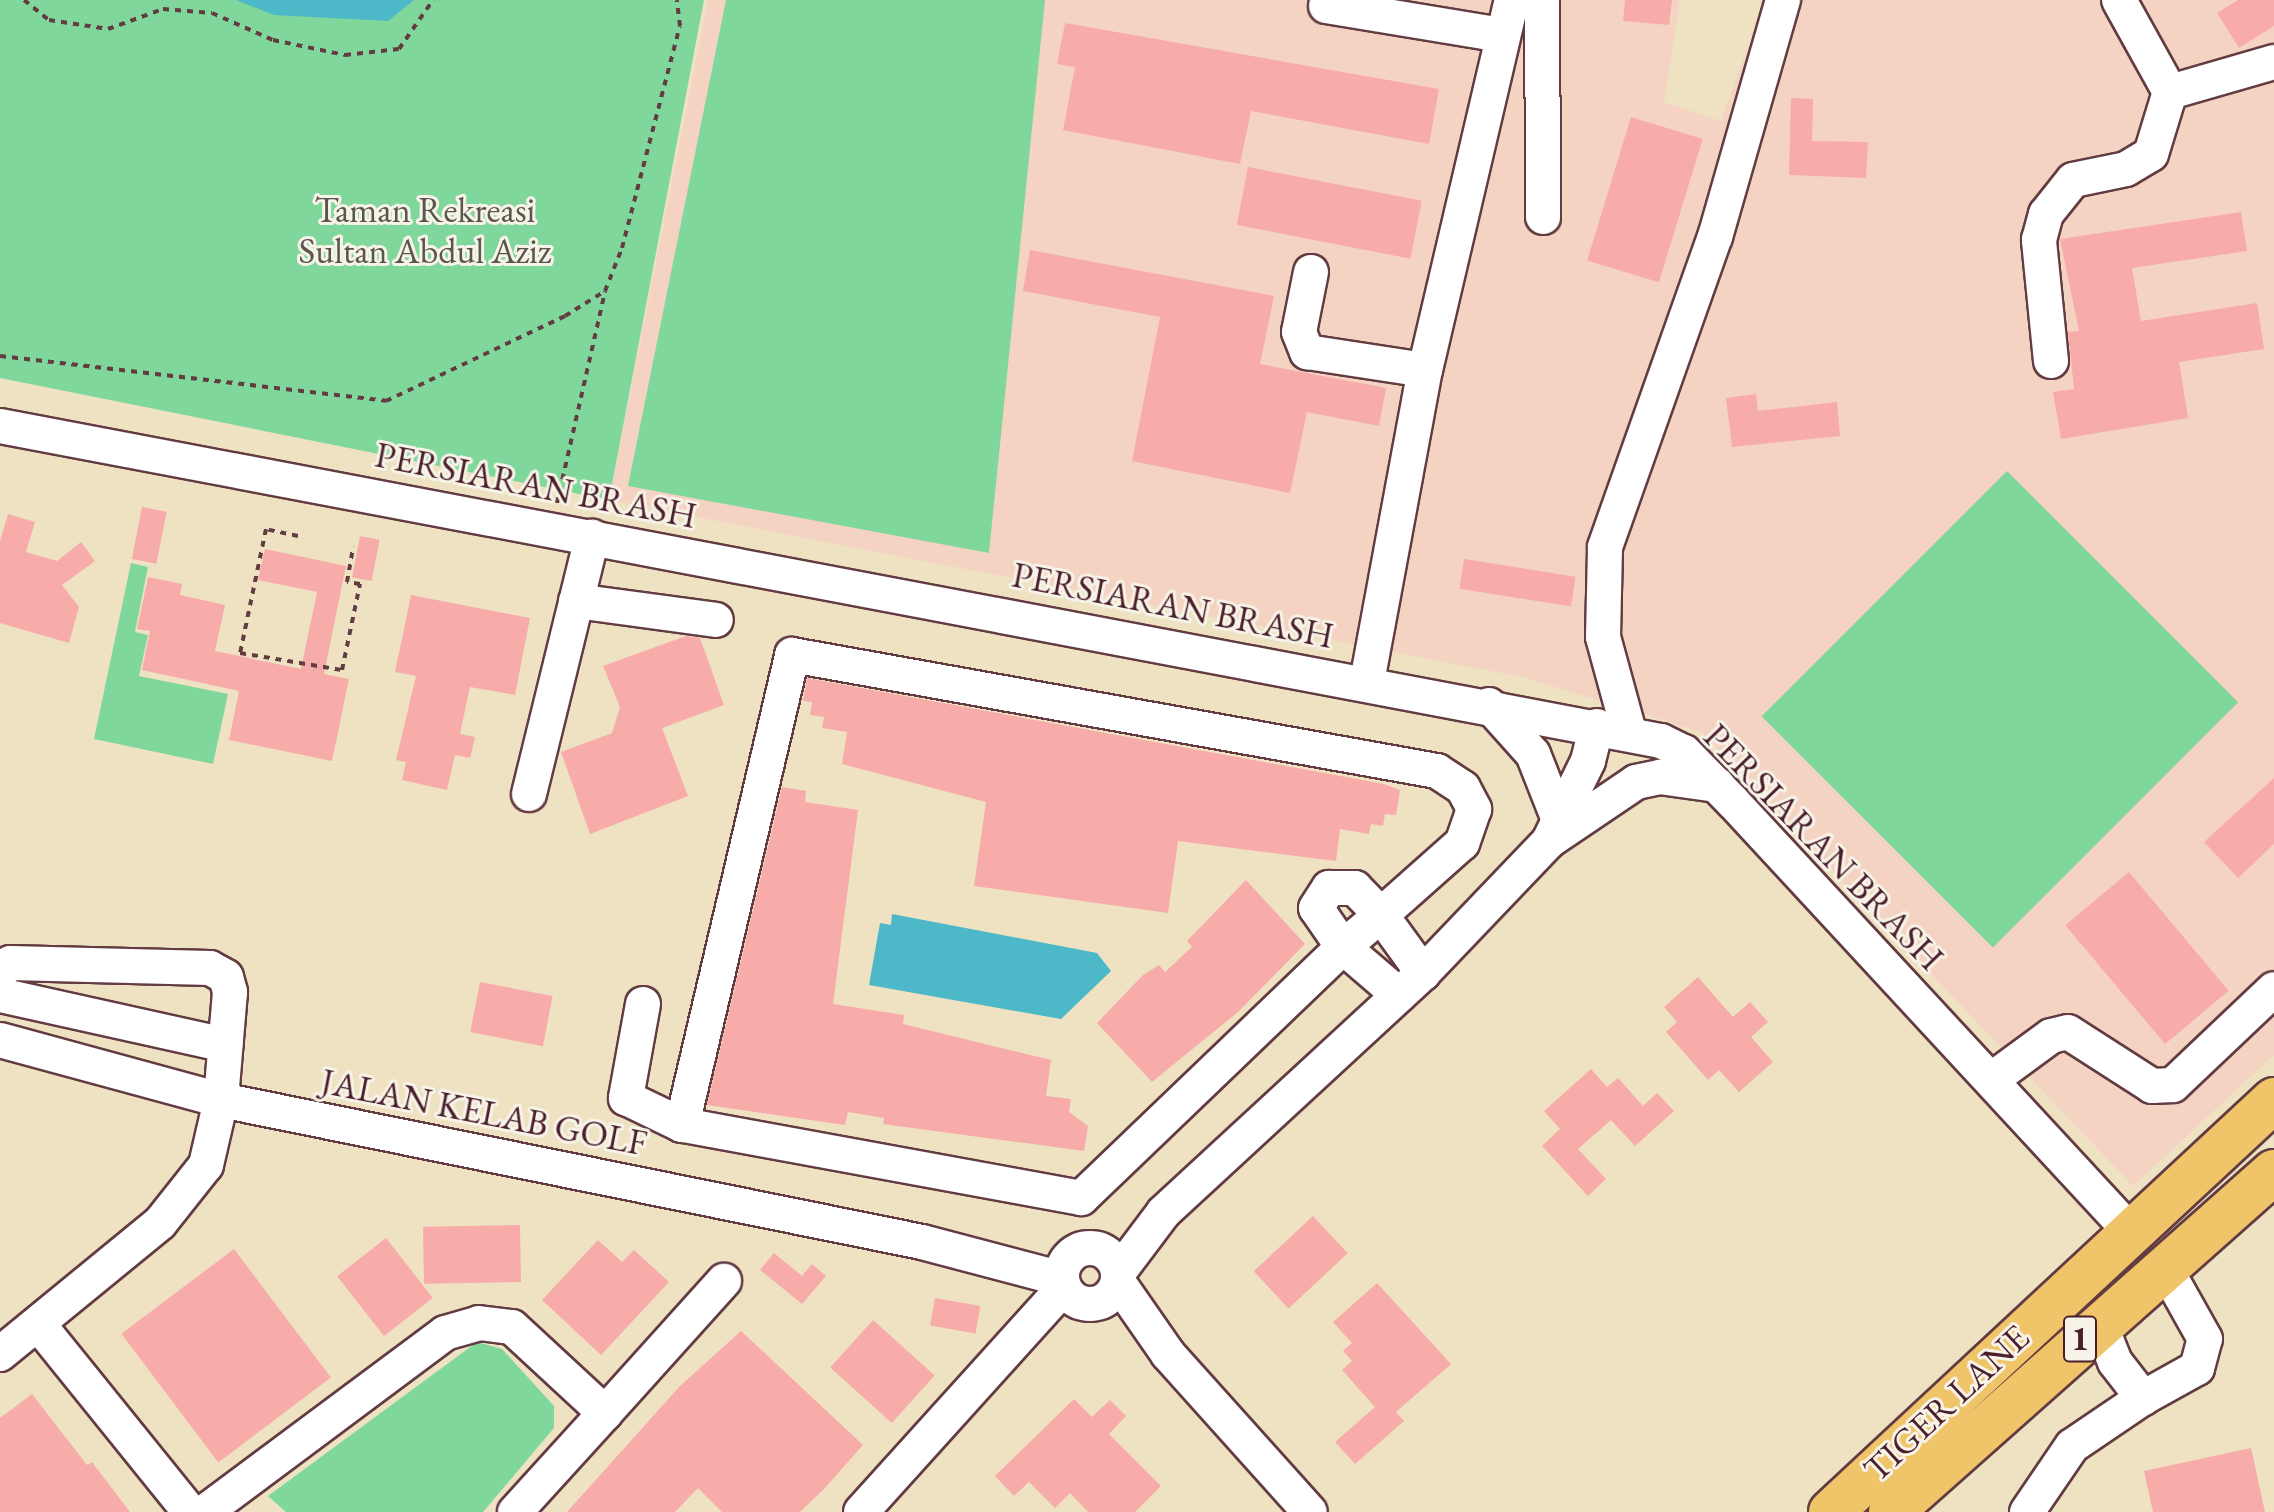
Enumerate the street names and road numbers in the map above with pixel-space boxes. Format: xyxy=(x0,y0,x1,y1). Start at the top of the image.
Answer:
street label: PERSIARAN BRASH xyxy=(372,433,700,537)
street label: PERSIARAN BRASH xyxy=(1009,553,1337,657)
street label: PERSIARAN BRASH xyxy=(1695,715,1953,979)
street label: JALAN KELAB GOLF xyxy=(317,1059,651,1165)
road number: 1 xyxy=(2062,1309,2098,1369)
street label: TIGER LANE xyxy=(1854,1315,2038,1491)

